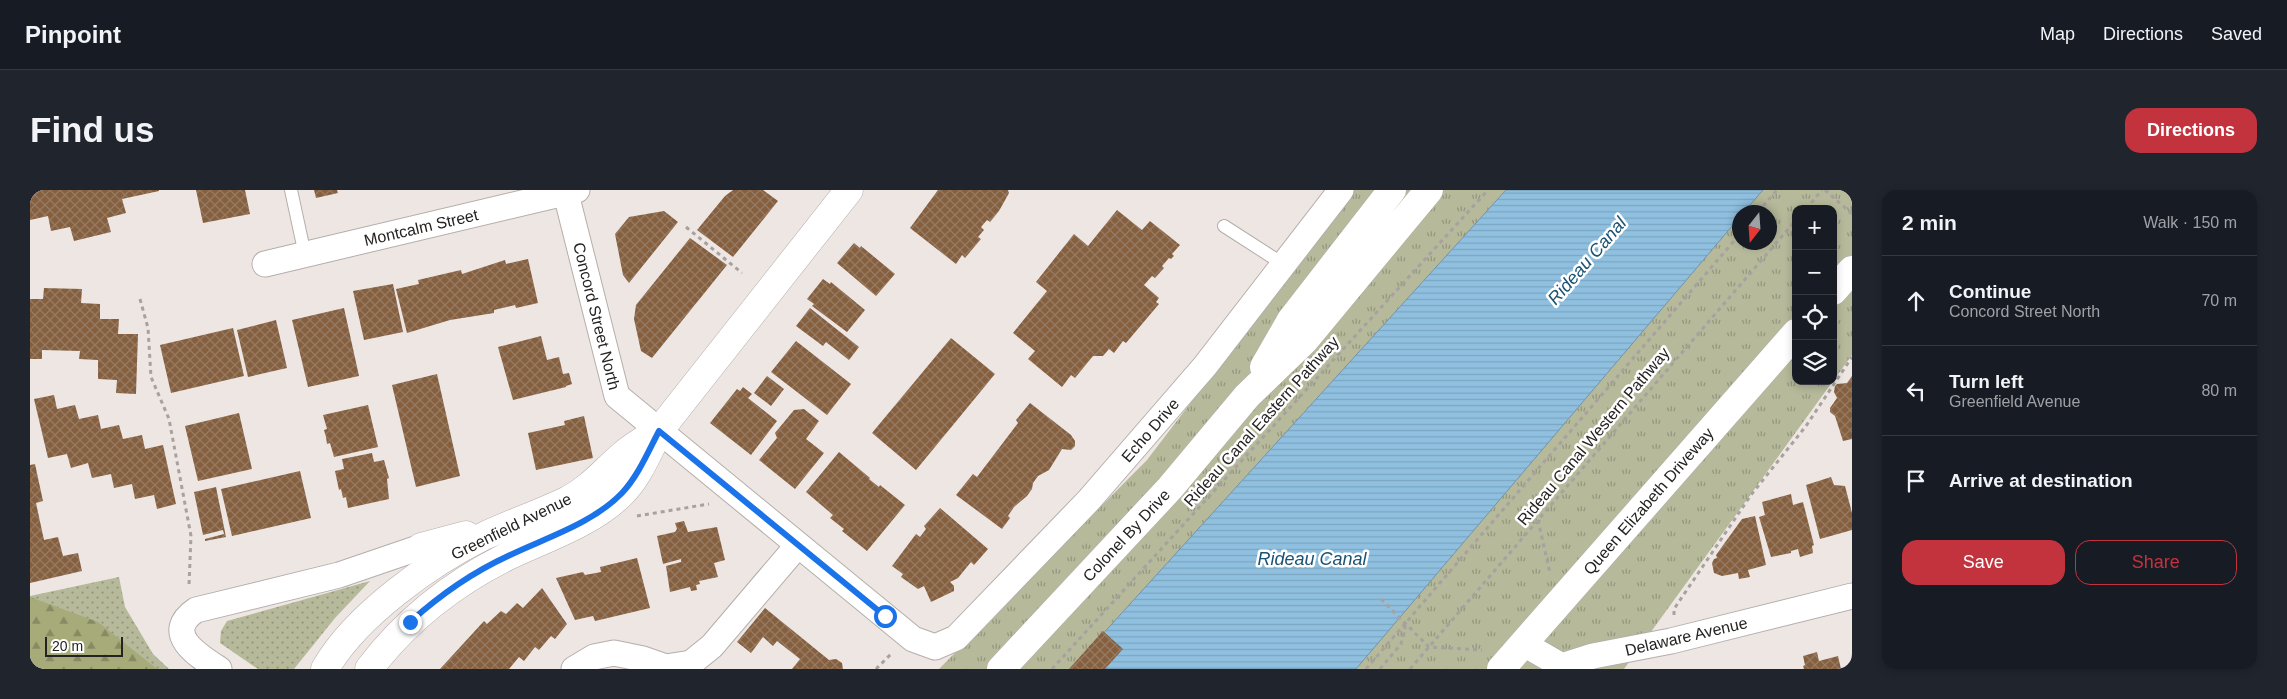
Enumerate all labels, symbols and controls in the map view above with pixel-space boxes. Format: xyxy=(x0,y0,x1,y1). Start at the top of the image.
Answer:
text: Pinpoint xyxy=(25,21,121,48)
text: Map xyxy=(2040,24,2075,44)
text: Directions xyxy=(2103,24,2183,44)
text: Saved xyxy=(2211,24,2262,44)
button: Directions xyxy=(2125,108,2257,153)
text: Find us xyxy=(30,110,154,149)
north arrow xyxy=(1732,205,1777,250)
map controls xyxy=(1792,205,1837,385)
button: + xyxy=(1792,205,1837,250)
street label: Montcalm Street xyxy=(362,206,480,249)
text: 2 min xyxy=(1902,211,1957,234)
water label: Rideau Canal xyxy=(1544,213,1631,309)
text: Walk · 150 m xyxy=(2143,214,2237,231)
street label: Concord Street North xyxy=(570,241,623,392)
button: − xyxy=(1792,250,1837,295)
text: Continue xyxy=(1949,281,2031,302)
icon: ahead xyxy=(1902,287,1930,315)
text: 70 m xyxy=(2201,292,2237,309)
button: locate xyxy=(1792,295,1837,340)
text: Concord Street North xyxy=(1949,303,2100,320)
street label: Rideau Canal Eastern Pathway xyxy=(1181,333,1342,510)
button: layers xyxy=(1792,340,1837,385)
street label: Rideau Canal Western Pathway xyxy=(1514,344,1673,529)
text: Turn left xyxy=(1949,371,2024,392)
icon: left xyxy=(1902,377,1930,405)
text: 80 m xyxy=(2201,382,2237,399)
text: Greenfield Avenue xyxy=(1949,393,2080,410)
street label: Echo Drive xyxy=(1118,395,1183,465)
street label: Queen Elizabeth Driveway xyxy=(1580,425,1717,578)
icon: arrive xyxy=(1902,467,1930,495)
text: Arrive at destination xyxy=(1949,470,2133,491)
street label: Colonel By Drive xyxy=(1080,486,1173,585)
street label: Greenfield Avenue xyxy=(448,490,574,563)
button: Save xyxy=(1902,540,2065,585)
button: Share xyxy=(2075,540,2237,585)
water label: Rideau Canal xyxy=(1257,549,1368,569)
route start xyxy=(874,605,897,628)
route end xyxy=(399,611,422,634)
street label: Delaware Avenue xyxy=(1623,614,1749,659)
scale bar xyxy=(45,634,122,657)
text: 20 m xyxy=(52,638,83,654)

